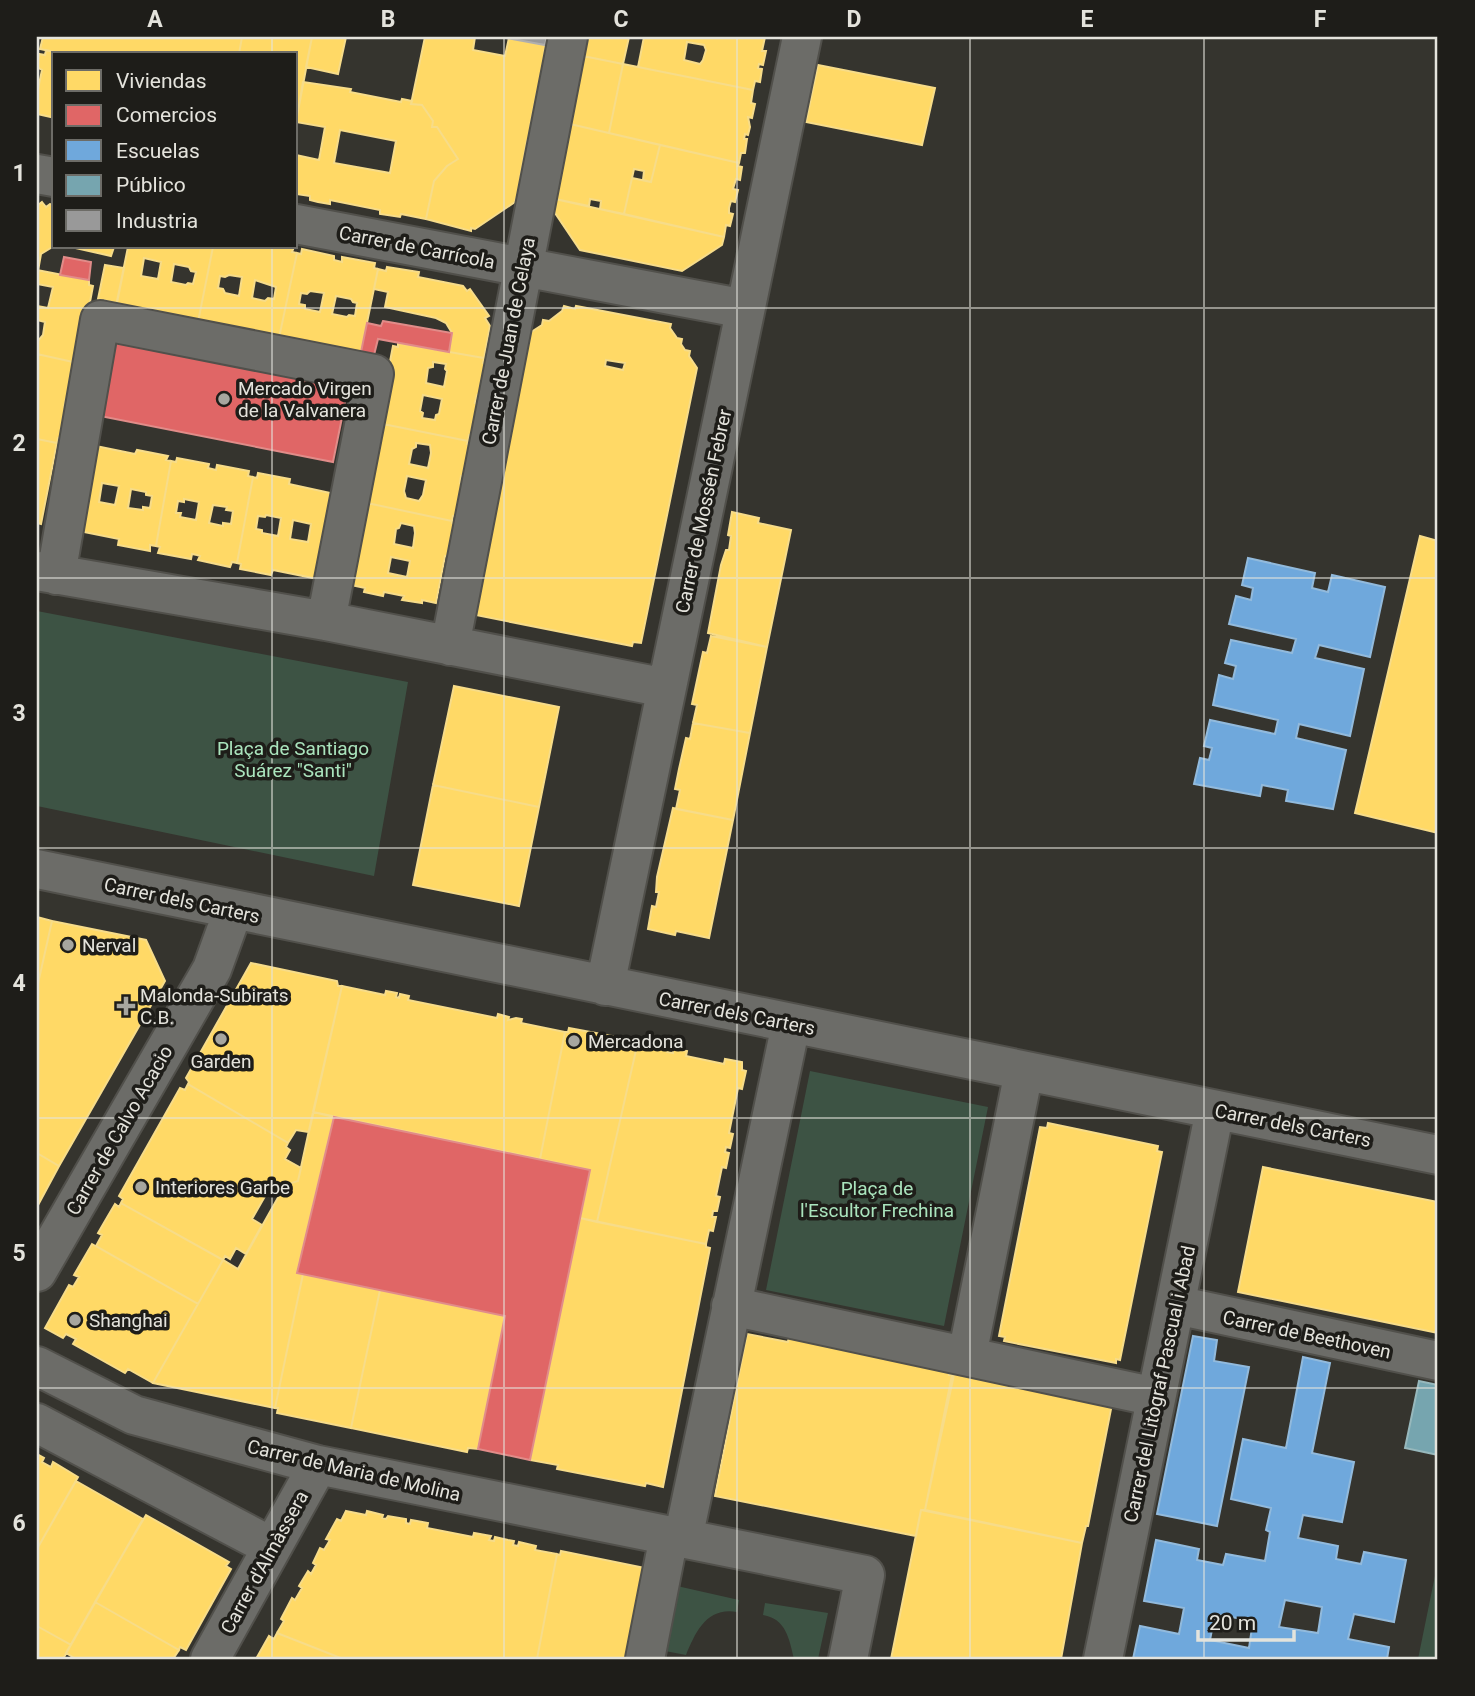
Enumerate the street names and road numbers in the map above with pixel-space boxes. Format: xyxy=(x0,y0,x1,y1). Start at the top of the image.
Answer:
street label: Carrer de Carrícola xyxy=(337,221,497,274)
street label: Carrer de Juan de Celaya xyxy=(477,236,540,447)
street label: Carrer de Mossén Febrer xyxy=(671,406,737,615)
street label: Carrer dels Carters xyxy=(102,873,262,928)
street label: Carrer dels Carters xyxy=(657,987,817,1040)
street label: Carrer de Calvo Acacio xyxy=(61,1041,177,1219)
street label: Carrer dels Carters xyxy=(1213,1099,1373,1152)
street label: Carrer del Litògraf Pascual i Abad xyxy=(1119,1244,1200,1525)
street label: Carrer de Beethoven xyxy=(1221,1305,1393,1364)
street label: Carrer de Maria de Molina xyxy=(245,1435,463,1506)
street label: Carrer d'Almàssera xyxy=(216,1487,313,1638)

